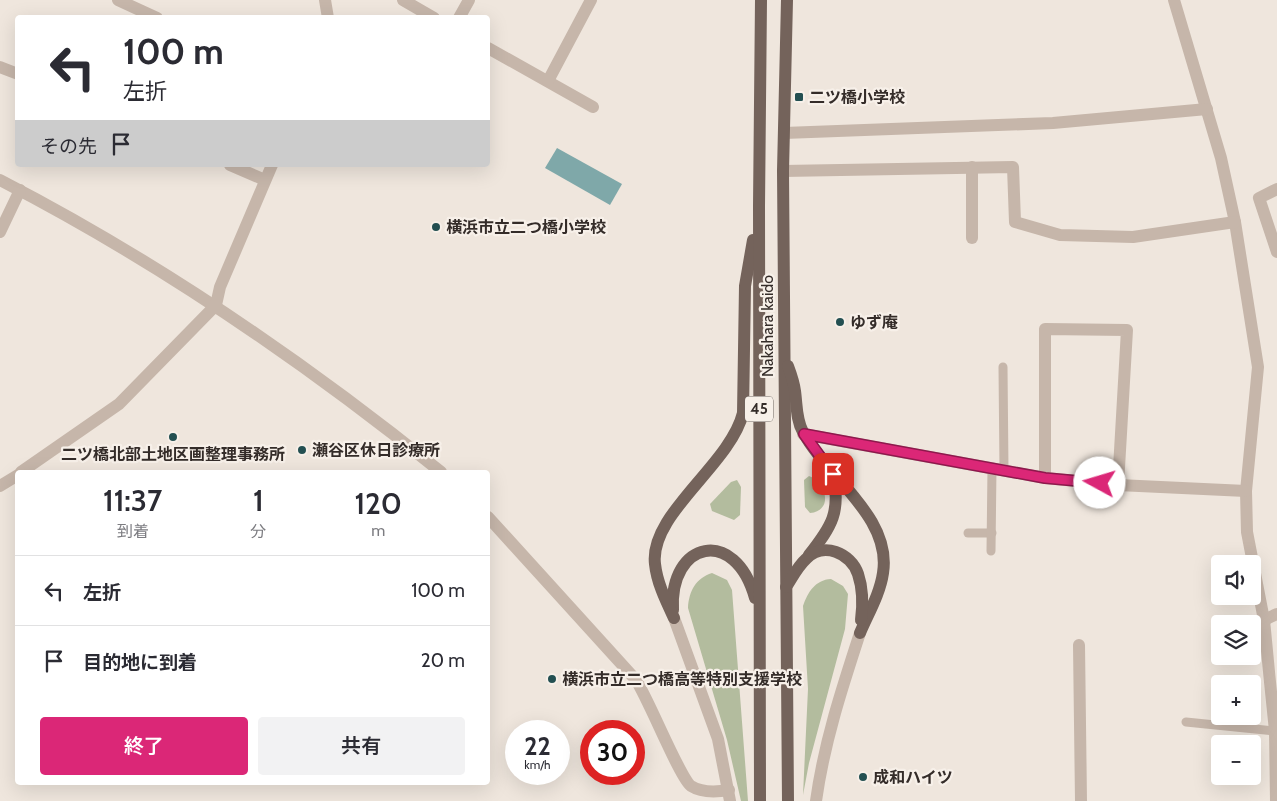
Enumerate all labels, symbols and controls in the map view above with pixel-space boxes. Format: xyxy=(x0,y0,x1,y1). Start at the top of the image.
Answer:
text: 100 m xyxy=(123,30,224,73)
icon: left xyxy=(40,35,105,100)
text: 左折 xyxy=(123,78,167,105)
place label: 二ツ橋小学校 xyxy=(809,88,905,107)
marker: 二ツ橋小学校 xyxy=(793,91,805,103)
icon: arrive xyxy=(107,130,135,158)
text: その先 xyxy=(40,135,97,158)
place label: 横浜市立二つ橋小学校 xyxy=(446,218,606,237)
marker: 横浜市立二つ橋小学校 xyxy=(430,221,442,233)
street label: Nakahara kaido xyxy=(758,275,777,377)
place label: ゆず庵 xyxy=(850,313,898,332)
marker: ゆず庵 xyxy=(834,316,846,328)
road number: 45 xyxy=(745,396,773,422)
marker: 二ツ橋北部土地区画整理事務所 xyxy=(167,431,179,443)
place label: 瀬谷区休日診療所 xyxy=(312,441,440,460)
marker: 瀬谷区休日診療所 xyxy=(296,444,308,456)
place label: 二ツ橋北部土地区画整理事務所 xyxy=(61,445,285,464)
pin xyxy=(812,453,854,495)
position arrow xyxy=(1073,456,1125,508)
icon: arrive xyxy=(819,460,847,488)
text: 11:37 xyxy=(103,482,162,519)
text: 1 xyxy=(253,482,264,519)
text: 120 xyxy=(354,485,402,522)
text: m xyxy=(371,521,385,540)
text: 到着 xyxy=(117,522,149,541)
text: 分 xyxy=(250,522,266,541)
map controls xyxy=(1211,555,1261,785)
button: sound xyxy=(1211,555,1261,605)
icon: left xyxy=(40,577,68,605)
text: 100 m xyxy=(411,579,465,602)
text: 左折 xyxy=(83,581,121,604)
button: layers xyxy=(1211,615,1261,665)
icon: arrive xyxy=(40,647,68,675)
text: 20 m xyxy=(421,649,465,672)
text: 目的地に到着 xyxy=(83,651,197,674)
place label: 横浜市立二つ橋高等特別支援学校 xyxy=(562,670,802,689)
marker: 横浜市立二つ橋高等特別支援学校 xyxy=(546,673,558,685)
button: + xyxy=(1211,675,1261,725)
button: 終了 xyxy=(40,717,248,775)
button: 共有 xyxy=(258,717,465,775)
speed limit sign: 30 xyxy=(580,720,645,785)
text: 22 xyxy=(524,731,551,761)
button: − xyxy=(1211,735,1261,785)
text: km/h xyxy=(524,757,551,772)
place label: 成和ハイツ xyxy=(873,768,953,787)
marker: 成和ハイツ xyxy=(857,771,869,783)

